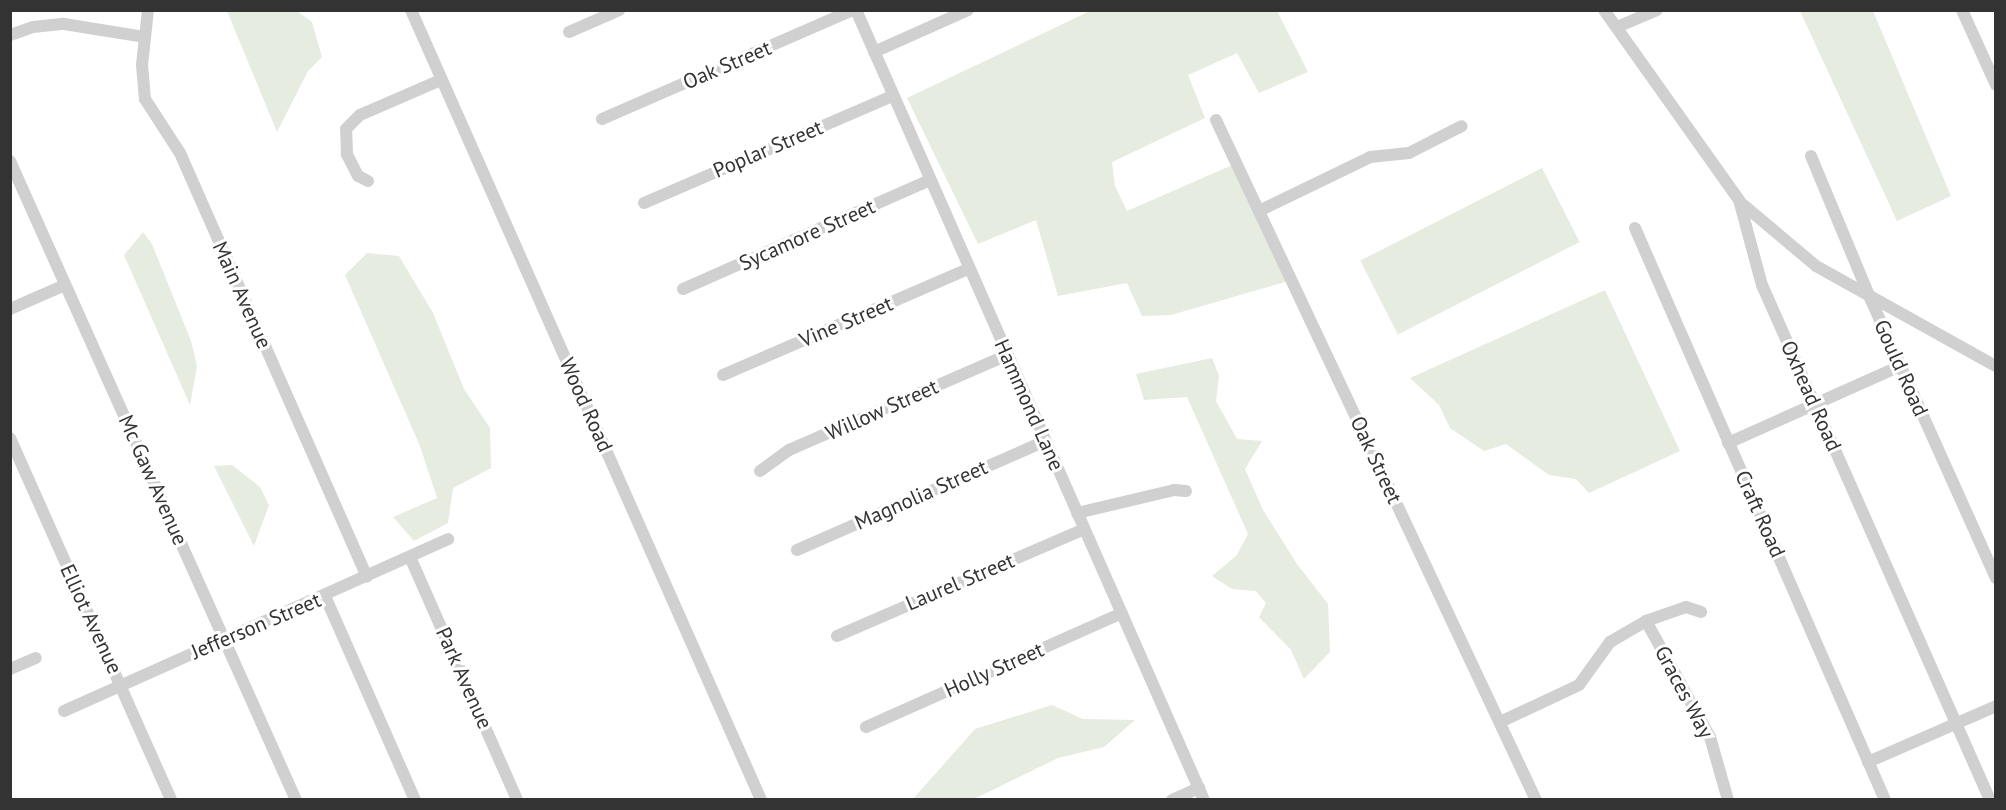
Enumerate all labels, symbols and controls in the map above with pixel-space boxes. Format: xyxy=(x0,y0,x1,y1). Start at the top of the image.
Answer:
street label: Oak Street xyxy=(679,35,775,95)
street label: Poplar Street xyxy=(709,115,827,183)
street label: Sycamore Street xyxy=(735,194,879,276)
street label: Main Avenue xyxy=(207,237,277,353)
street label: Vine Street xyxy=(796,291,896,353)
street label: Gould Road xyxy=(1869,316,1933,420)
street label: Hammond Lane xyxy=(989,335,1069,475)
street label: Oxhead Road xyxy=(1775,337,1847,455)
street label: Wood Road xyxy=(554,354,618,456)
street label: Willow Street xyxy=(822,374,942,446)
street label: Mc Gaw Avenue xyxy=(113,410,193,550)
street label: Oak Street xyxy=(1345,412,1407,508)
street label: Magnolia Street xyxy=(851,455,991,535)
street label: Craft Road xyxy=(1730,467,1790,561)
street label: Laurel Street xyxy=(902,548,1018,616)
street label: Elliot Avenue xyxy=(54,560,128,678)
street label: Jefferson Street xyxy=(187,587,325,665)
street label: Park Avenue xyxy=(430,623,498,733)
street label: Holly Street xyxy=(940,637,1048,703)
street label: Graces Way xyxy=(1649,641,1719,743)

